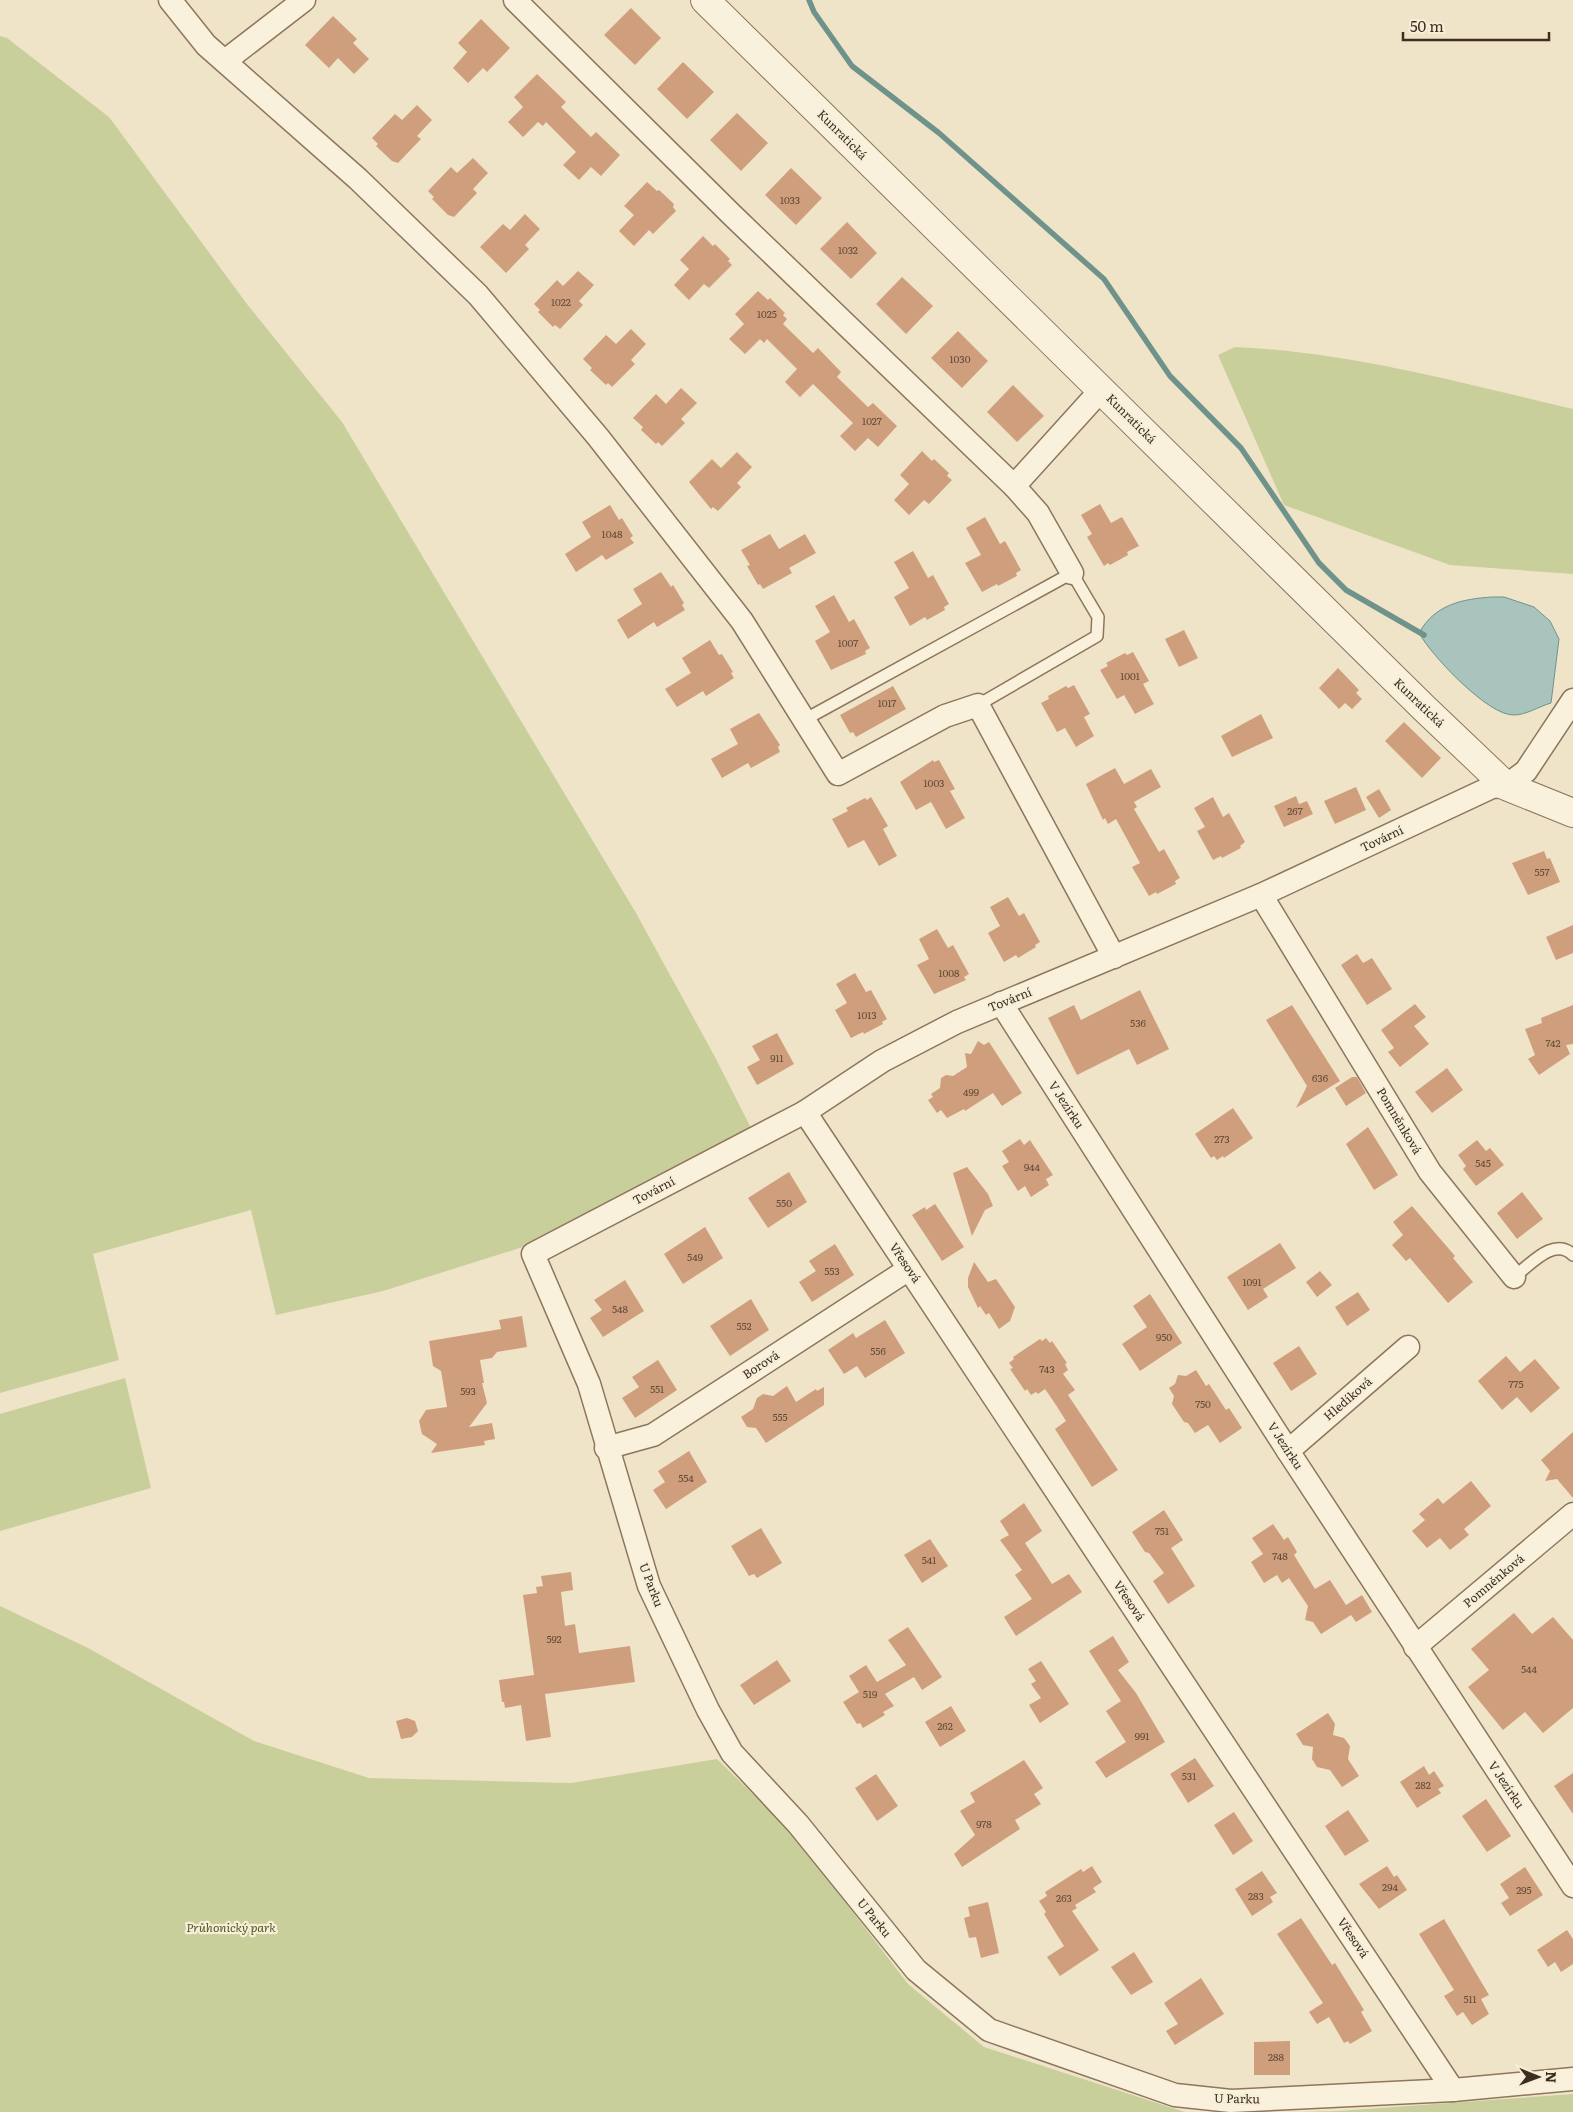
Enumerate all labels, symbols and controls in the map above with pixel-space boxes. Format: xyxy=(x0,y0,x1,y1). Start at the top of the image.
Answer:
scale bar xyxy=(1403,10,1549,42)
text: 50 m xyxy=(1410,14,1444,37)
street label: Kunratická xyxy=(814,105,872,164)
house number: 1033 xyxy=(780,192,800,207)
house number: 1032 xyxy=(838,242,858,257)
house number: 1022 xyxy=(551,294,571,309)
house number: 1025 xyxy=(757,306,777,321)
house number: 1030 xyxy=(950,351,971,366)
street label: Kunratická xyxy=(1103,389,1161,448)
house number: 1027 xyxy=(862,413,882,428)
house number: 1048 xyxy=(602,526,623,541)
house number: 1007 xyxy=(838,635,858,650)
house number: 1001 xyxy=(1120,668,1140,683)
street label: Kunratická xyxy=(1390,673,1449,731)
house number: 1017 xyxy=(878,695,896,710)
house number: 1003 xyxy=(924,775,944,790)
house number: 267 xyxy=(1287,803,1303,818)
street label: Tovární xyxy=(1357,820,1406,856)
house number: 557 xyxy=(1534,864,1550,879)
house number: 1008 xyxy=(938,965,960,980)
street label: Tovární xyxy=(985,982,1034,1016)
house number: 1013 xyxy=(857,1007,877,1022)
house number: 536 xyxy=(1130,1015,1147,1030)
house number: 742 xyxy=(1546,1035,1560,1050)
house number: 911 xyxy=(770,1050,784,1065)
house number: 636 xyxy=(1312,1070,1329,1085)
street label: V Jezírku xyxy=(1045,1077,1089,1132)
house number: 499 xyxy=(963,1084,979,1099)
street label: Pomněnková xyxy=(1373,1084,1427,1158)
house number: 273 xyxy=(1214,1131,1230,1146)
house number: 545 xyxy=(1475,1155,1491,1170)
house number: 944 xyxy=(1024,1159,1041,1174)
street label: Tovární xyxy=(629,1171,678,1209)
house number: 550 xyxy=(776,1195,792,1210)
street label: Vřesová xyxy=(886,1239,926,1287)
house number: 549 xyxy=(687,1249,703,1264)
house number: 553 xyxy=(824,1263,840,1278)
house number: 1091 xyxy=(1242,1274,1262,1289)
house number: 548 xyxy=(612,1301,629,1316)
house number: 552 xyxy=(736,1318,752,1333)
house number: 950 xyxy=(1156,1329,1172,1344)
house number: 556 xyxy=(870,1343,886,1358)
street label: Borová xyxy=(739,1345,783,1383)
house number: 743 xyxy=(1039,1361,1055,1376)
street label: Hledíková xyxy=(1319,1372,1376,1424)
house number: 775 xyxy=(1509,1376,1523,1391)
house number: 551 xyxy=(650,1381,664,1396)
house number: 593 xyxy=(460,1383,476,1398)
house number: 750 xyxy=(1195,1396,1211,1411)
house number: 555 xyxy=(772,1409,788,1424)
street label: V Jezírku xyxy=(1264,1418,1308,1473)
house number: 554 xyxy=(678,1470,694,1485)
house number: 751 xyxy=(1155,1523,1169,1538)
house number: 748 xyxy=(1272,1548,1288,1563)
street label: Pomněnková xyxy=(1459,1549,1528,1611)
house number: 541 xyxy=(922,1552,936,1567)
street label: U Parku xyxy=(635,1560,669,1610)
street label: Vřesová xyxy=(1110,1577,1150,1625)
house number: 592 xyxy=(546,1631,562,1646)
house number: 544 xyxy=(1521,1661,1538,1676)
house number: 519 xyxy=(863,1686,877,1701)
house number: 262 xyxy=(937,1718,953,1733)
house number: 991 xyxy=(1135,1728,1149,1743)
street label: V Jezírku xyxy=(1484,1757,1530,1812)
house number: 531 xyxy=(1182,1768,1196,1783)
house number: 282 xyxy=(1415,1777,1431,1792)
house number: 978 xyxy=(976,1816,992,1831)
house number: 294 xyxy=(1382,1879,1398,1894)
house number: 295 xyxy=(1516,1882,1532,1897)
house number: 283 xyxy=(1248,1888,1264,1903)
house number: 263 xyxy=(1056,1890,1072,1905)
street label: U Parku xyxy=(853,1894,896,1941)
street label: Vřesová xyxy=(1334,1914,1374,1962)
park label: Průhonický park xyxy=(186,1918,276,1936)
house number: 511 xyxy=(1463,1991,1477,2006)
house number: 288 xyxy=(1268,2049,1285,2064)
north arrow xyxy=(1513,2052,1563,2102)
text: N xyxy=(1542,2071,1562,2084)
street label: U Parku xyxy=(1214,2089,1261,2107)

